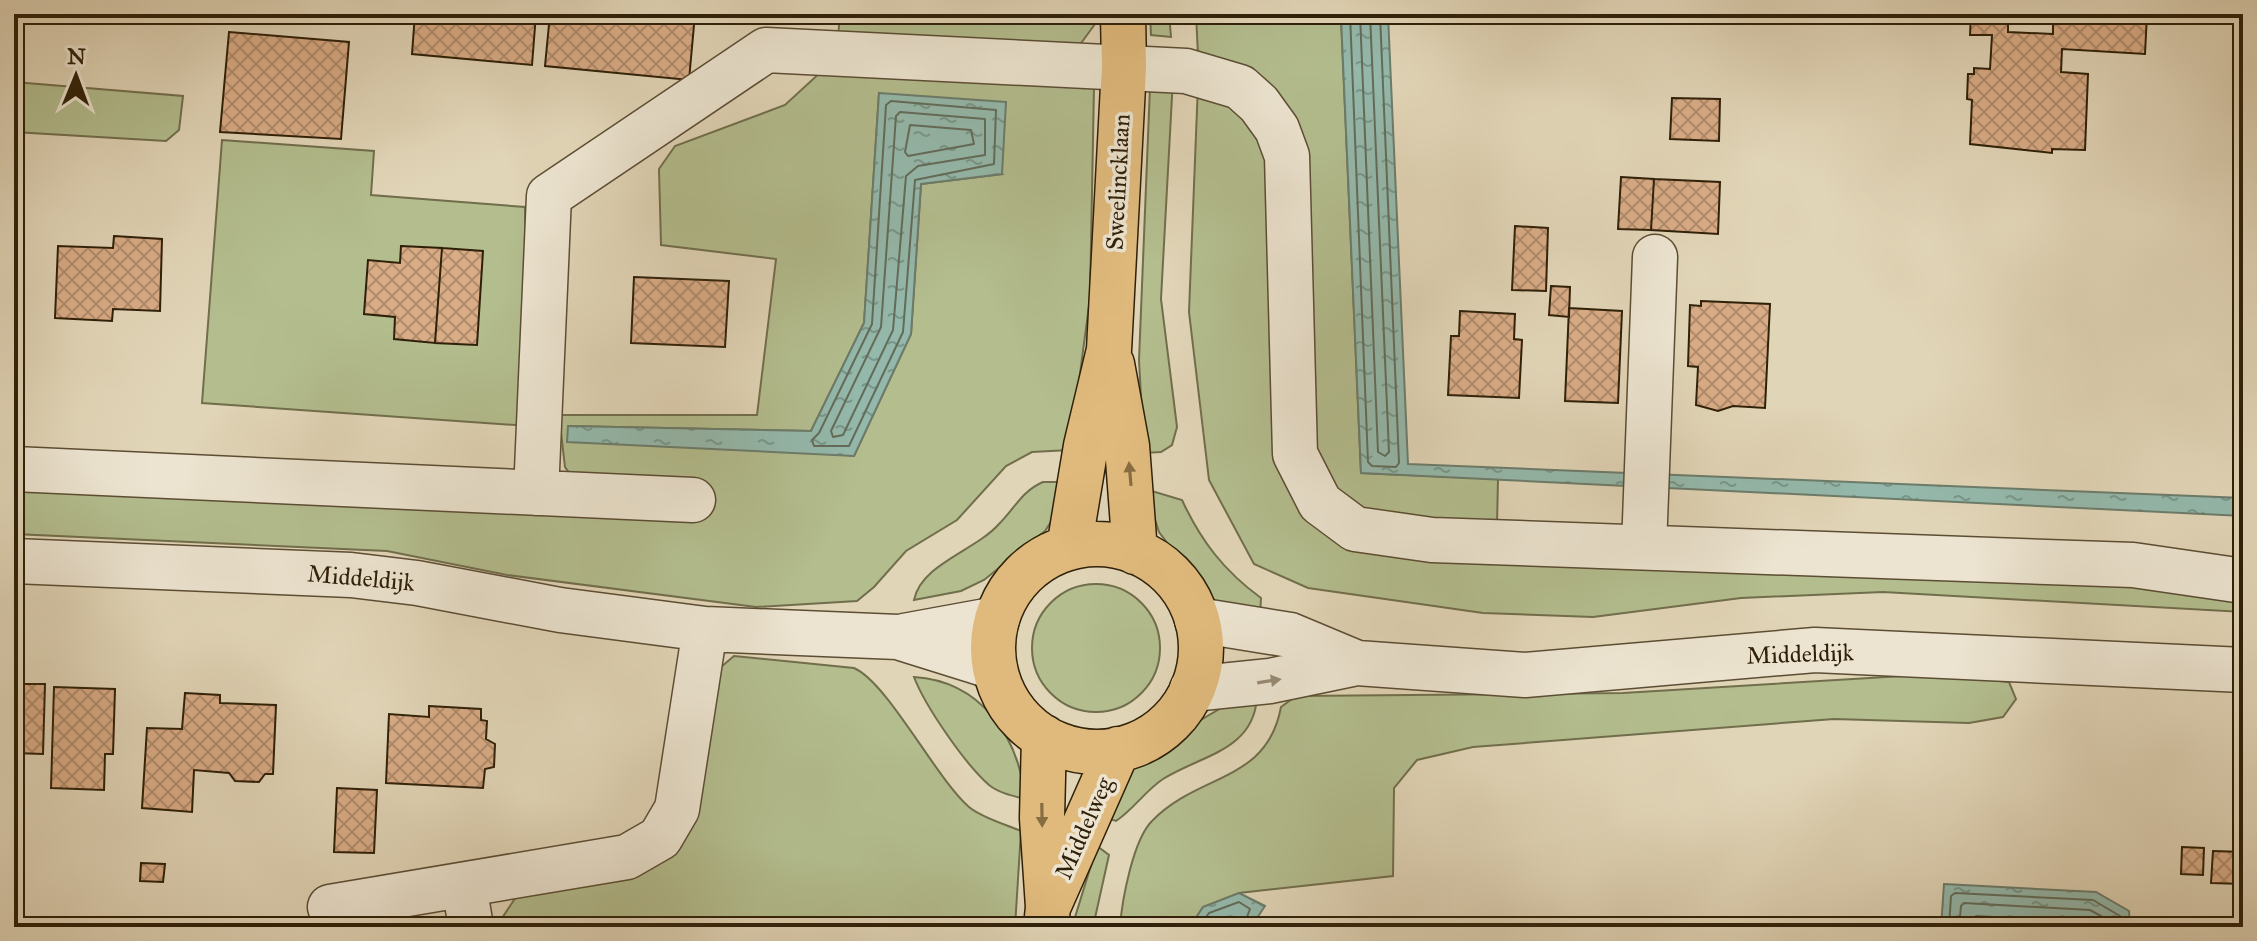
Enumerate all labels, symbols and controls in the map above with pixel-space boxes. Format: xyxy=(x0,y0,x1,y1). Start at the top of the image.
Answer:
north arrow xyxy=(36,36,116,116)
text: N xyxy=(67,43,86,70)
street label: Sweelincklaan xyxy=(1099,113,1137,251)
one-way arrow xyxy=(1123,461,1136,486)
street label: Middeldijk xyxy=(306,558,417,598)
street label: Middeldijk xyxy=(1746,637,1855,671)
one-way arrow xyxy=(1257,674,1282,686)
street label: Middelweg xyxy=(1048,772,1120,884)
one-way arrow xyxy=(1036,803,1049,828)

